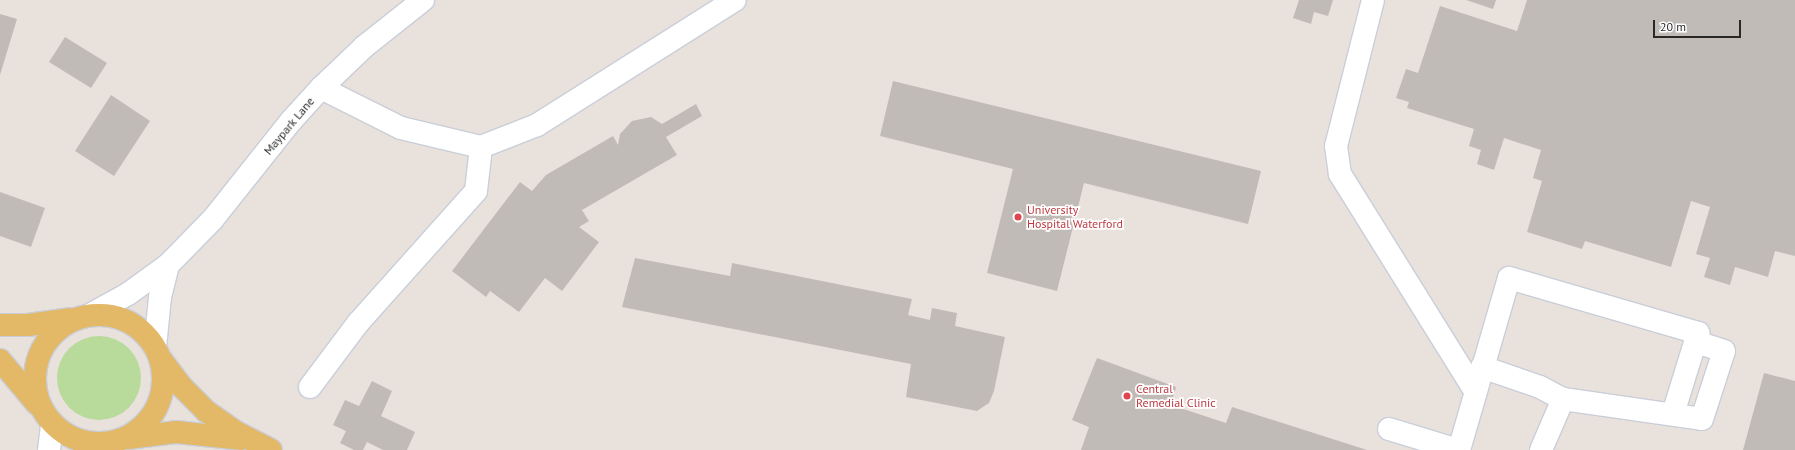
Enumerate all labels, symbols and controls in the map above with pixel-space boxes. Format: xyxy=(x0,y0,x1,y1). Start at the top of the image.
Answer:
scale bar xyxy=(1655,12,1743,38)
text: 20 m xyxy=(1660,19,1686,34)
street label: Maypark Lane xyxy=(261,94,317,158)
place label: University Hospital Waterford xyxy=(1027,203,1123,231)
marker: University Hospital Waterford xyxy=(1012,211,1024,223)
place label: Central Remedial Clinic xyxy=(1136,382,1216,410)
marker: Central Remedial Clinic xyxy=(1121,390,1133,402)

